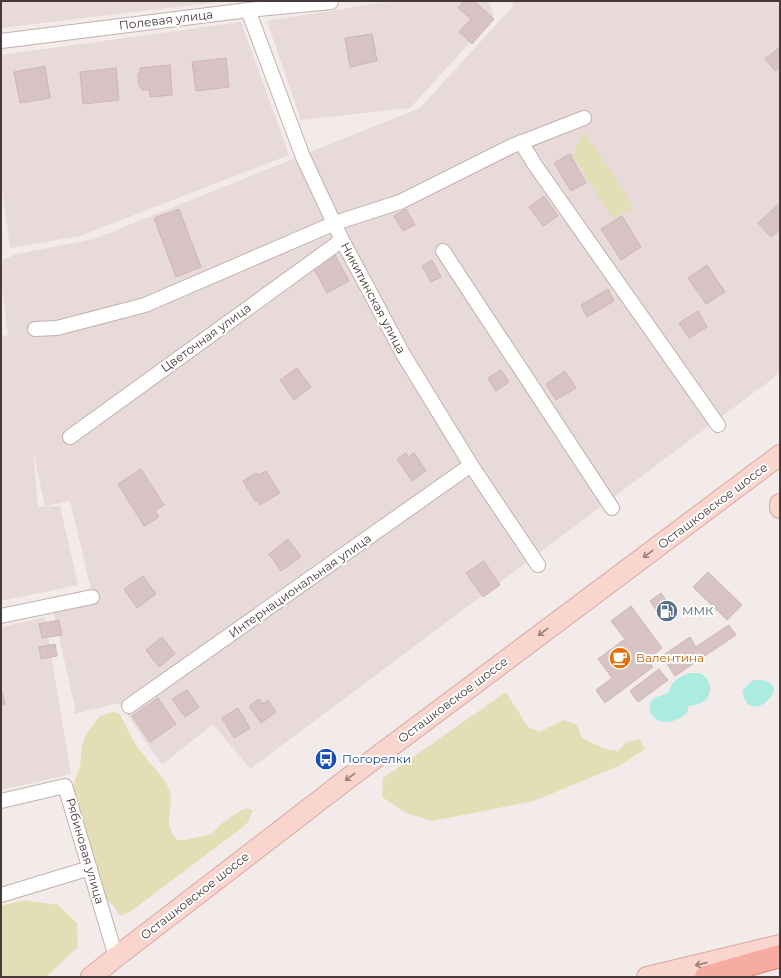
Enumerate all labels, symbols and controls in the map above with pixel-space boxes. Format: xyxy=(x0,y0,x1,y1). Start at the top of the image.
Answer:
street label: Полевая улица xyxy=(118,6,214,33)
street label: Никитинская улица xyxy=(338,240,409,356)
street label: Цветочная улица xyxy=(158,300,254,375)
street label: Осташковское шоссе xyxy=(655,459,771,552)
street label: Интернациональная улица xyxy=(226,531,374,641)
one-way arrow xyxy=(642,550,653,558)
fuel station icon: ММК xyxy=(654,598,680,624)
place label: ММК xyxy=(682,603,714,618)
one-way arrow xyxy=(538,627,549,636)
cafe icon: Валентина xyxy=(607,645,633,671)
place label: Валентина xyxy=(636,650,704,665)
street label: Осташковское шоссе xyxy=(395,653,511,746)
bus stop icon: Погорелки xyxy=(313,746,339,772)
place label: Погорелки xyxy=(342,751,411,766)
one-way arrow xyxy=(344,773,355,781)
street label: Рябиновая улица xyxy=(63,796,108,906)
street label: Осташковское шоссе xyxy=(137,849,252,943)
one-way arrow xyxy=(695,961,708,969)

